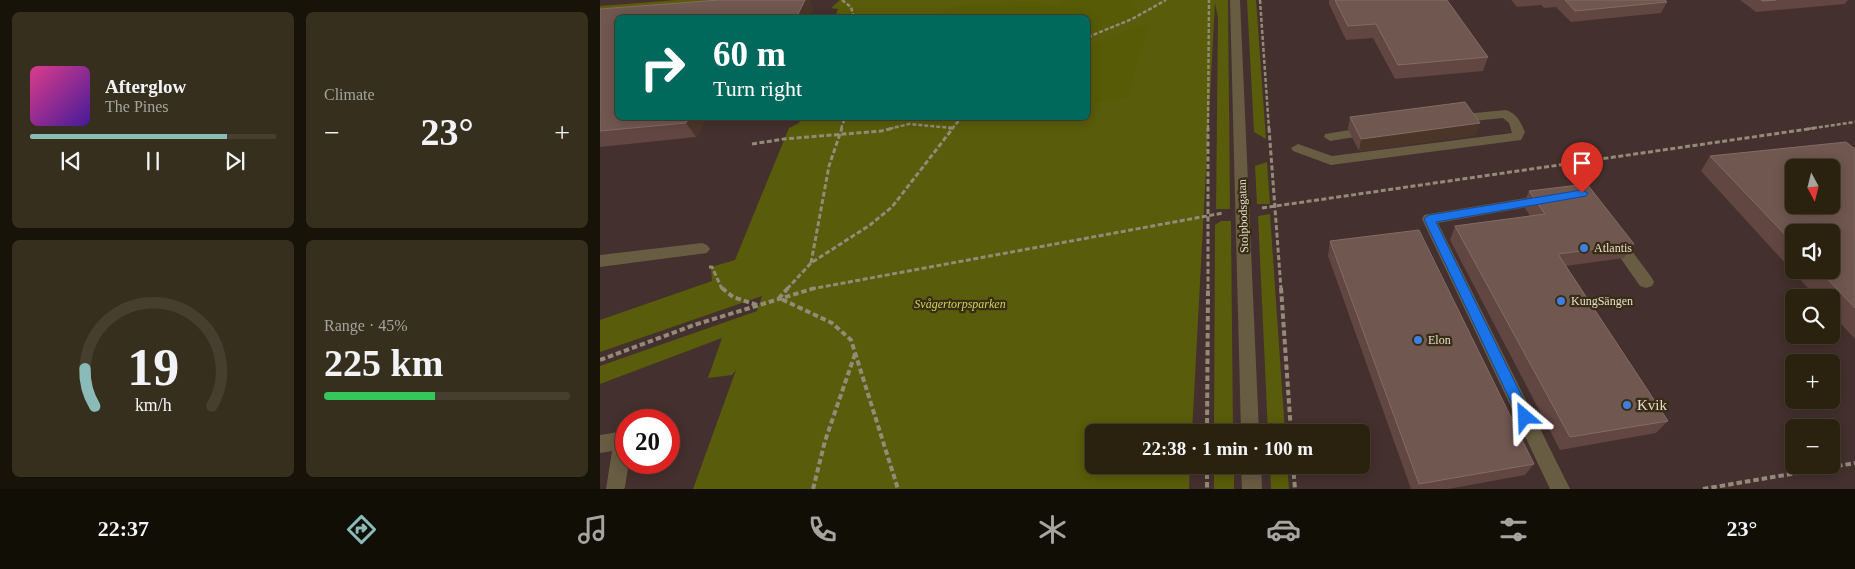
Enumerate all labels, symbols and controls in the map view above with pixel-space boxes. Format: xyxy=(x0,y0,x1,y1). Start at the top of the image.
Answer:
icon: right xyxy=(630,35,695,100)
text: 60 m xyxy=(713,35,786,74)
text: Afterglow xyxy=(105,76,186,97)
text: Turn right xyxy=(713,76,802,101)
text: Climate xyxy=(324,86,375,103)
text: The Pines xyxy=(105,98,169,115)
text: 23° xyxy=(420,111,474,153)
text: − xyxy=(324,117,340,148)
text: + xyxy=(554,117,570,148)
pin xyxy=(1561,142,1603,193)
icon: previous xyxy=(57,147,85,175)
icon: pause xyxy=(139,147,167,175)
icon: next xyxy=(221,147,249,175)
icon: arrive xyxy=(1568,149,1596,177)
north arrow xyxy=(1785,159,1840,214)
map controls xyxy=(1785,159,1840,474)
street label: Stolpbodsgatan xyxy=(1235,179,1251,253)
button: sound xyxy=(1785,224,1840,279)
place label: Atlantis xyxy=(1594,241,1632,255)
marker: Atlantis xyxy=(1578,242,1590,254)
button: search xyxy=(1785,289,1840,344)
place label: KungSängen xyxy=(1571,294,1633,308)
marker: KungSängen xyxy=(1555,295,1567,307)
park label: Svågertorpsparken xyxy=(914,297,1006,311)
text: Range · 45% xyxy=(324,317,408,334)
place label: Elon xyxy=(1428,333,1451,347)
marker: Elon xyxy=(1412,334,1424,346)
text: 19 xyxy=(127,339,179,396)
text: 225 km xyxy=(324,342,443,384)
button: + xyxy=(1785,354,1840,409)
position arrow xyxy=(1498,390,1550,442)
text: km/h xyxy=(135,395,171,415)
place label: Kvik xyxy=(1637,397,1668,413)
marker: Kvik xyxy=(1621,399,1633,411)
speed limit sign: 20 xyxy=(615,409,680,474)
button: − xyxy=(1785,419,1840,474)
text: 22:38 · 1 min · 100 m xyxy=(1142,438,1313,459)
icon: directions xyxy=(344,512,379,547)
icon: music xyxy=(575,512,610,547)
icon: phone xyxy=(805,512,840,547)
icon: climate xyxy=(1035,512,1070,547)
icon: car xyxy=(1266,512,1301,547)
icon: filters xyxy=(1496,512,1531,547)
text: 22:37 xyxy=(98,516,149,541)
text: 23° xyxy=(1726,516,1757,541)

